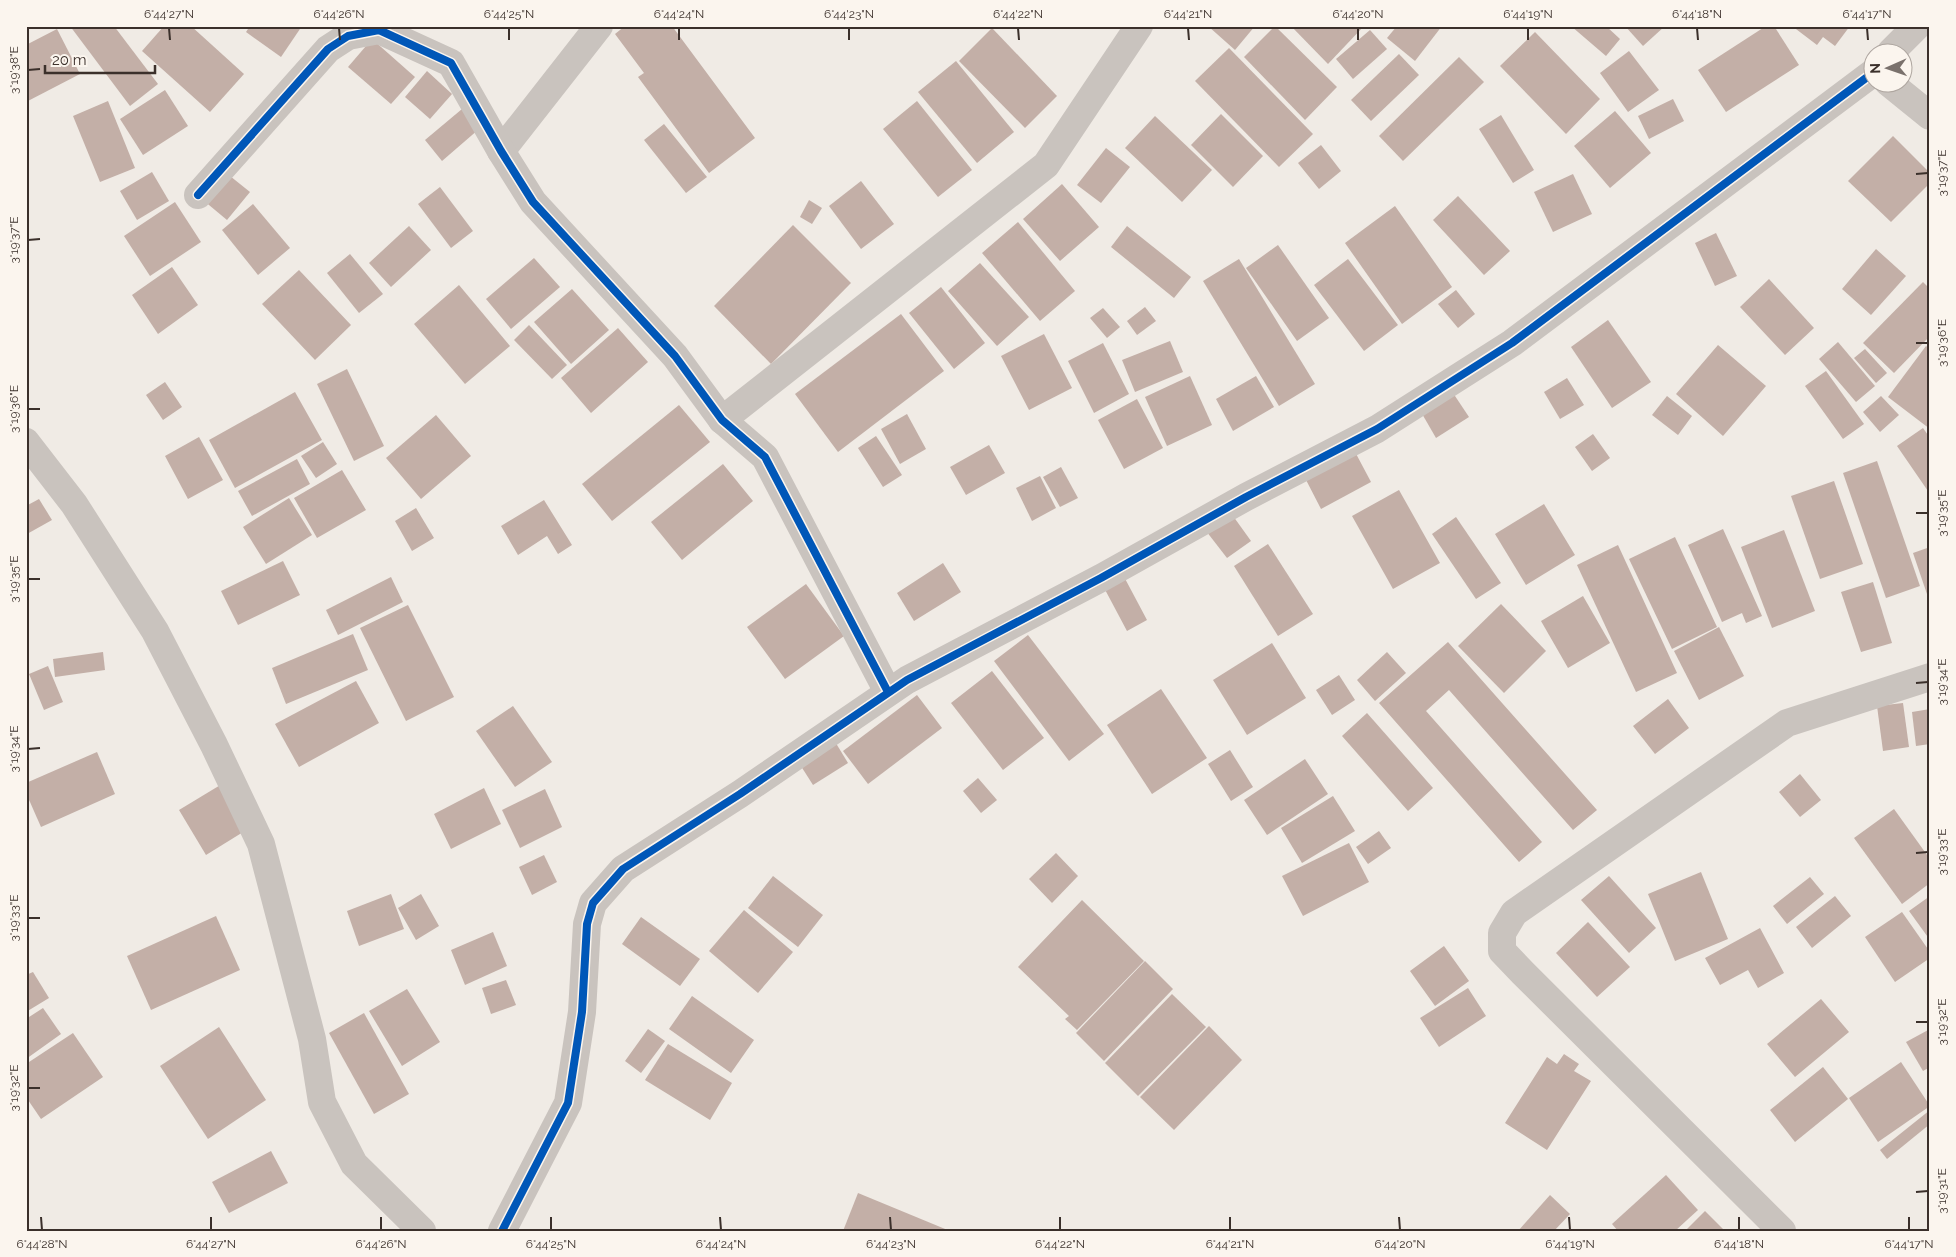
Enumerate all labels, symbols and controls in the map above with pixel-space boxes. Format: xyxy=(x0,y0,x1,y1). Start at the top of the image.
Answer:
text: 6°44'27"N xyxy=(144,7,194,21)
text: 6°44'26"N xyxy=(313,7,365,21)
text: 6°44'25"N xyxy=(484,7,534,21)
text: 6°44'24"N xyxy=(654,7,704,21)
text: 6°44'23"N xyxy=(824,7,874,21)
text: 6°44'22"N xyxy=(993,7,1043,21)
text: 6°44'21"N xyxy=(1164,7,1212,21)
text: 6°44'20"N xyxy=(1332,7,1384,21)
text: 6°44'19"N xyxy=(1503,7,1553,21)
text: 6°44'18"N xyxy=(1672,7,1722,21)
text: 6°44'17"N xyxy=(1842,7,1892,21)
scale bar xyxy=(45,42,155,74)
north arrow xyxy=(1864,42,1914,92)
text: 3°19'38"E xyxy=(7,46,21,94)
text: 20 m xyxy=(52,51,87,69)
text: N xyxy=(1867,63,1883,74)
text: 3°19'37"E xyxy=(1935,149,1949,197)
text: 3°19'37"E xyxy=(7,216,21,264)
text: 3°19'36"E xyxy=(1935,319,1949,367)
text: 3°19'36"E xyxy=(7,385,21,433)
text: 3°19'35"E xyxy=(1935,489,1949,537)
text: 3°19'35"E xyxy=(7,555,21,603)
text: 3°19'34"E xyxy=(1935,658,1949,706)
text: 3°19'34"E xyxy=(7,725,21,773)
text: 3°19'33"E xyxy=(1935,828,1949,876)
text: 3°19'33"E xyxy=(7,894,21,942)
text: 3°19'32"E xyxy=(1935,999,1949,1045)
text: 3°19'32"E xyxy=(7,1065,21,1111)
text: 3°19'31"E xyxy=(1935,1168,1949,1214)
text: 6°44'28"N xyxy=(17,1237,67,1251)
text: 6°44'27"N xyxy=(186,1237,236,1251)
text: 6°44'26"N xyxy=(355,1237,407,1251)
text: 6°44'25"N xyxy=(526,1237,576,1251)
text: 6°44'24"N xyxy=(696,1237,746,1251)
text: 6°44'23"N xyxy=(866,1237,916,1251)
text: 6°44'22"N xyxy=(1035,1237,1085,1251)
text: 6°44'21"N xyxy=(1206,1237,1254,1251)
text: 6°44'20"N xyxy=(1374,1237,1426,1251)
text: 6°44'19"N xyxy=(1545,1237,1595,1251)
text: 6°44'18"N xyxy=(1714,1237,1764,1251)
text: 6°44'17"N xyxy=(1884,1237,1934,1251)

